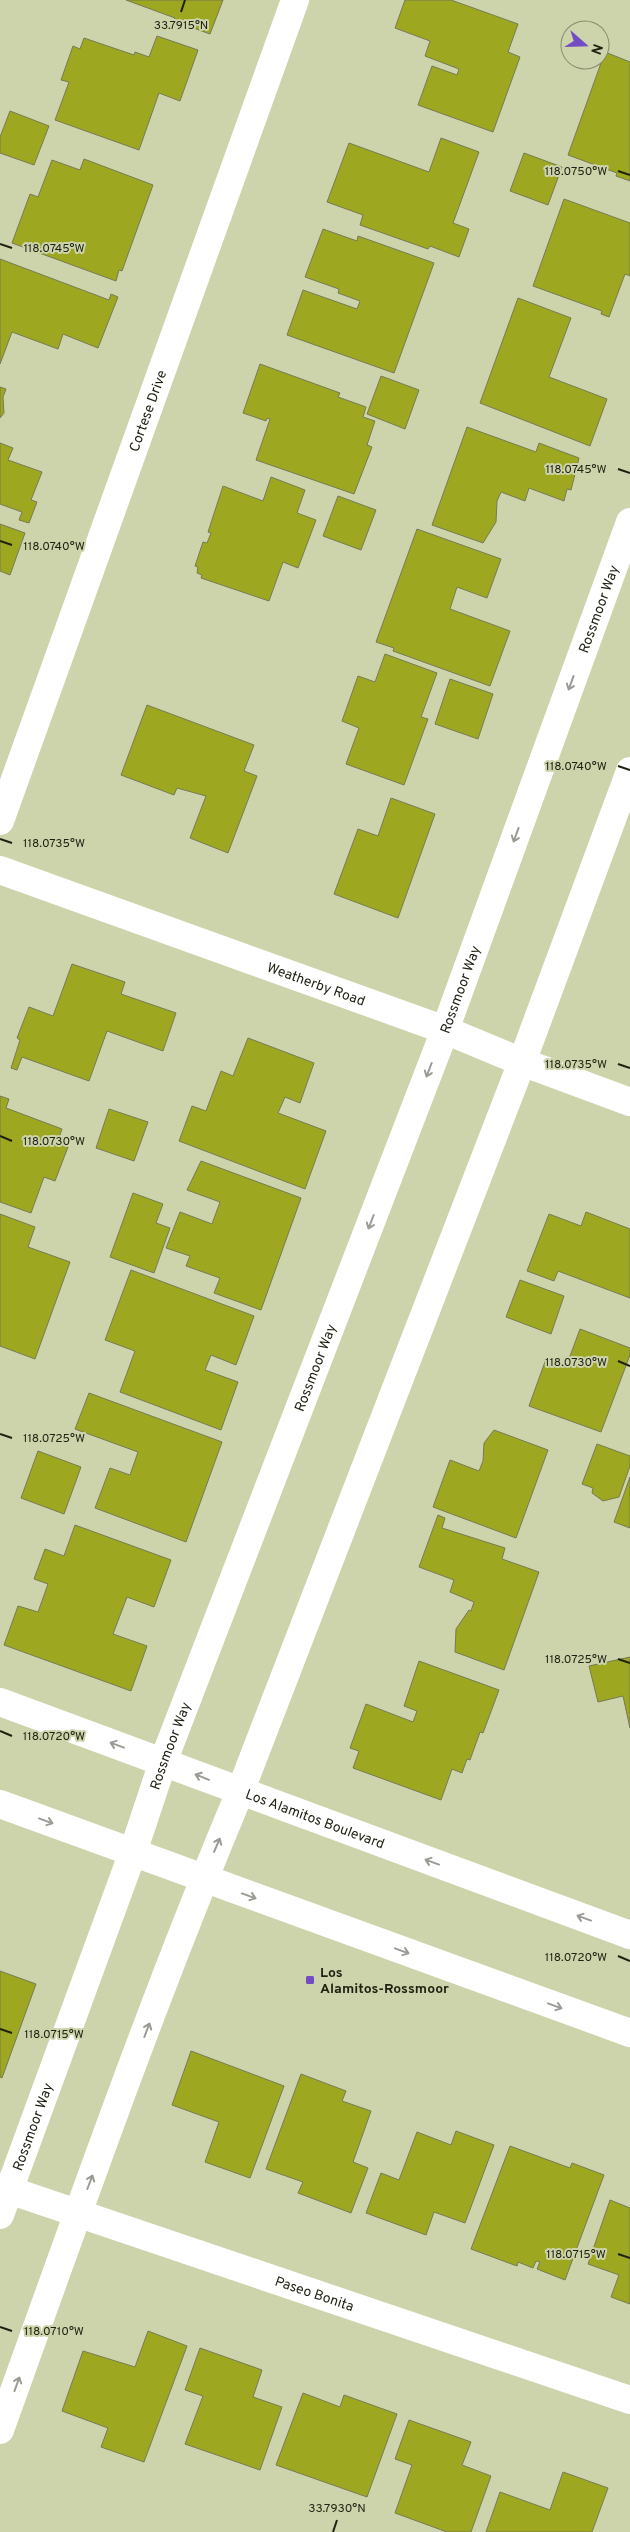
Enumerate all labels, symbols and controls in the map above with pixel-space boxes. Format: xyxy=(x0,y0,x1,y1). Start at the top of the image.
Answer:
text: 33.7915°N xyxy=(154,18,208,34)
north arrow xyxy=(560,20,610,70)
text: N xyxy=(586,41,606,57)
text: 118.0750°W xyxy=(545,164,607,180)
text: 118.0745°W xyxy=(23,241,85,257)
street label: Cortese Drive xyxy=(126,368,171,454)
text: 118.0745°W xyxy=(545,462,607,478)
text: 118.0740°W xyxy=(23,539,85,555)
street label: Rossmoor Way xyxy=(576,563,624,656)
one-way arrow xyxy=(566,674,575,690)
text: 118.0740°W xyxy=(545,759,607,775)
one-way arrow xyxy=(511,827,520,843)
text: 118.0735°W xyxy=(23,836,85,852)
street label: Rossmoor Way xyxy=(437,944,485,1036)
street label: Weatherby Road xyxy=(264,960,367,1011)
text: 118.0735°W xyxy=(545,1057,607,1073)
one-way arrow xyxy=(424,1062,433,1077)
text: 118.0730°W xyxy=(23,1134,85,1150)
one-way arrow xyxy=(366,1213,375,1229)
street label: Rossmoor Way xyxy=(292,1322,341,1414)
text: 118.0730°W xyxy=(545,1355,607,1371)
text: 118.0725°W xyxy=(23,1431,85,1447)
text: 118.0725°W xyxy=(545,1652,607,1668)
street label: Rossmoor Way xyxy=(147,1700,195,1792)
text: 118.0720°W xyxy=(23,1729,85,1745)
one-way arrow xyxy=(110,1740,126,1749)
one-way arrow xyxy=(194,1772,210,1781)
street label: Los Alamitos Boulevard xyxy=(243,1786,387,1853)
one-way arrow xyxy=(38,1817,53,1826)
one-way arrow xyxy=(213,1838,223,1853)
one-way arrow xyxy=(425,1857,440,1866)
one-way arrow xyxy=(241,1892,256,1901)
one-way arrow xyxy=(577,1913,592,1922)
one-way arrow xyxy=(394,1947,409,1956)
text: 118.0720°W xyxy=(545,1950,607,1966)
place label: Los Alamitos-Rossmoor xyxy=(320,1965,449,1998)
marker: Los Alamitos-Rossmoor xyxy=(304,1974,316,1986)
one-way arrow xyxy=(547,2002,562,2011)
one-way arrow xyxy=(143,2023,152,2038)
text: 118.0715°W xyxy=(24,2027,84,2043)
street label: Rossmoor Way xyxy=(10,2081,58,2174)
one-way arrow xyxy=(86,2175,95,2190)
text: 118.0715°W xyxy=(546,2247,606,2263)
street label: Paseo Bonita xyxy=(272,2274,356,2316)
text: 118.0710°W xyxy=(24,2324,84,2340)
one-way arrow xyxy=(12,2376,22,2392)
text: 33.7930°N xyxy=(308,2501,366,2517)

